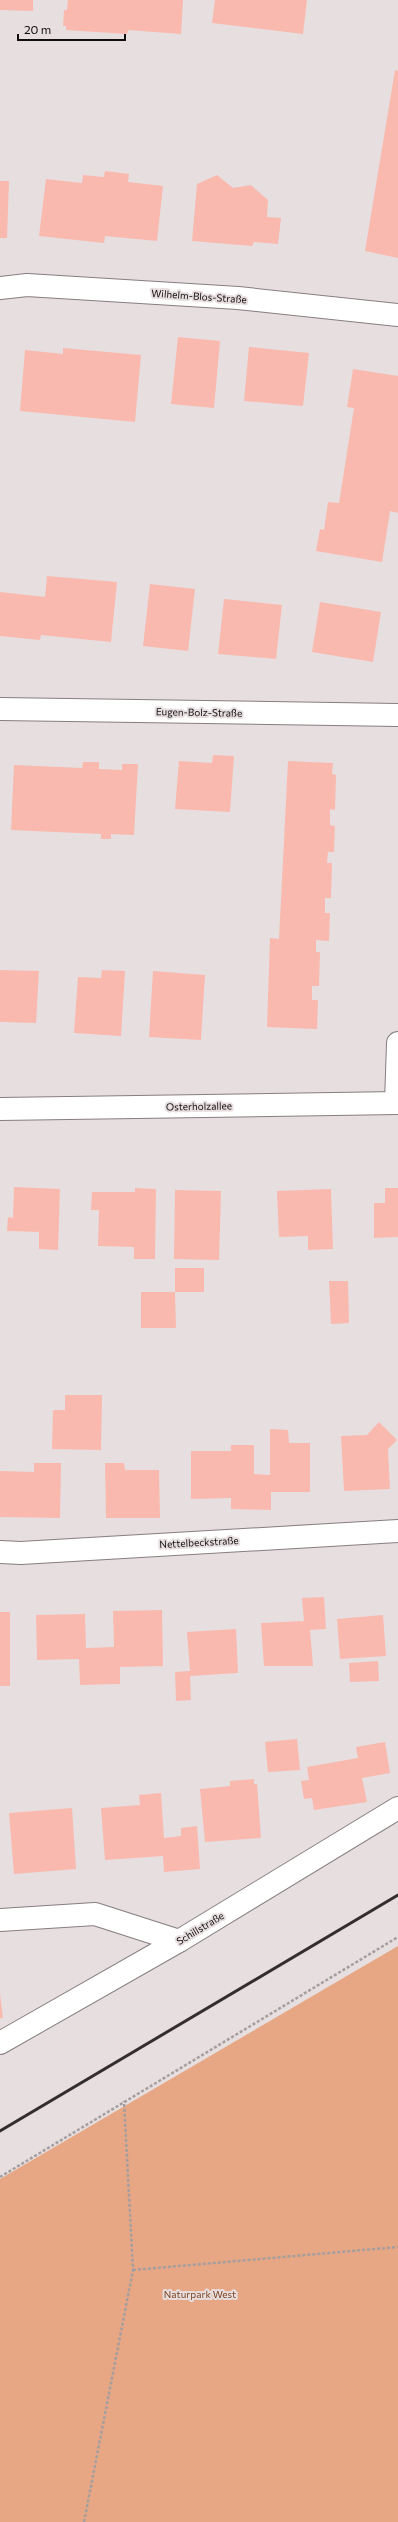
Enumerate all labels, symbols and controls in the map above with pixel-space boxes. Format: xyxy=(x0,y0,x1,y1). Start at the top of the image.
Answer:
scale bar xyxy=(18,16,125,42)
text: 20 m xyxy=(24,22,51,36)
street label: Wilhelm-Blos-Straße xyxy=(151,287,247,305)
street label: Eugen-Bolz-Straße xyxy=(156,705,242,719)
street label: Osterholzallee xyxy=(166,1099,232,1113)
street label: Nettelbeckstraße xyxy=(159,1534,239,1550)
street label: Schillstraße xyxy=(174,1909,226,1947)
park label: Naturpark West xyxy=(164,2288,236,2300)

